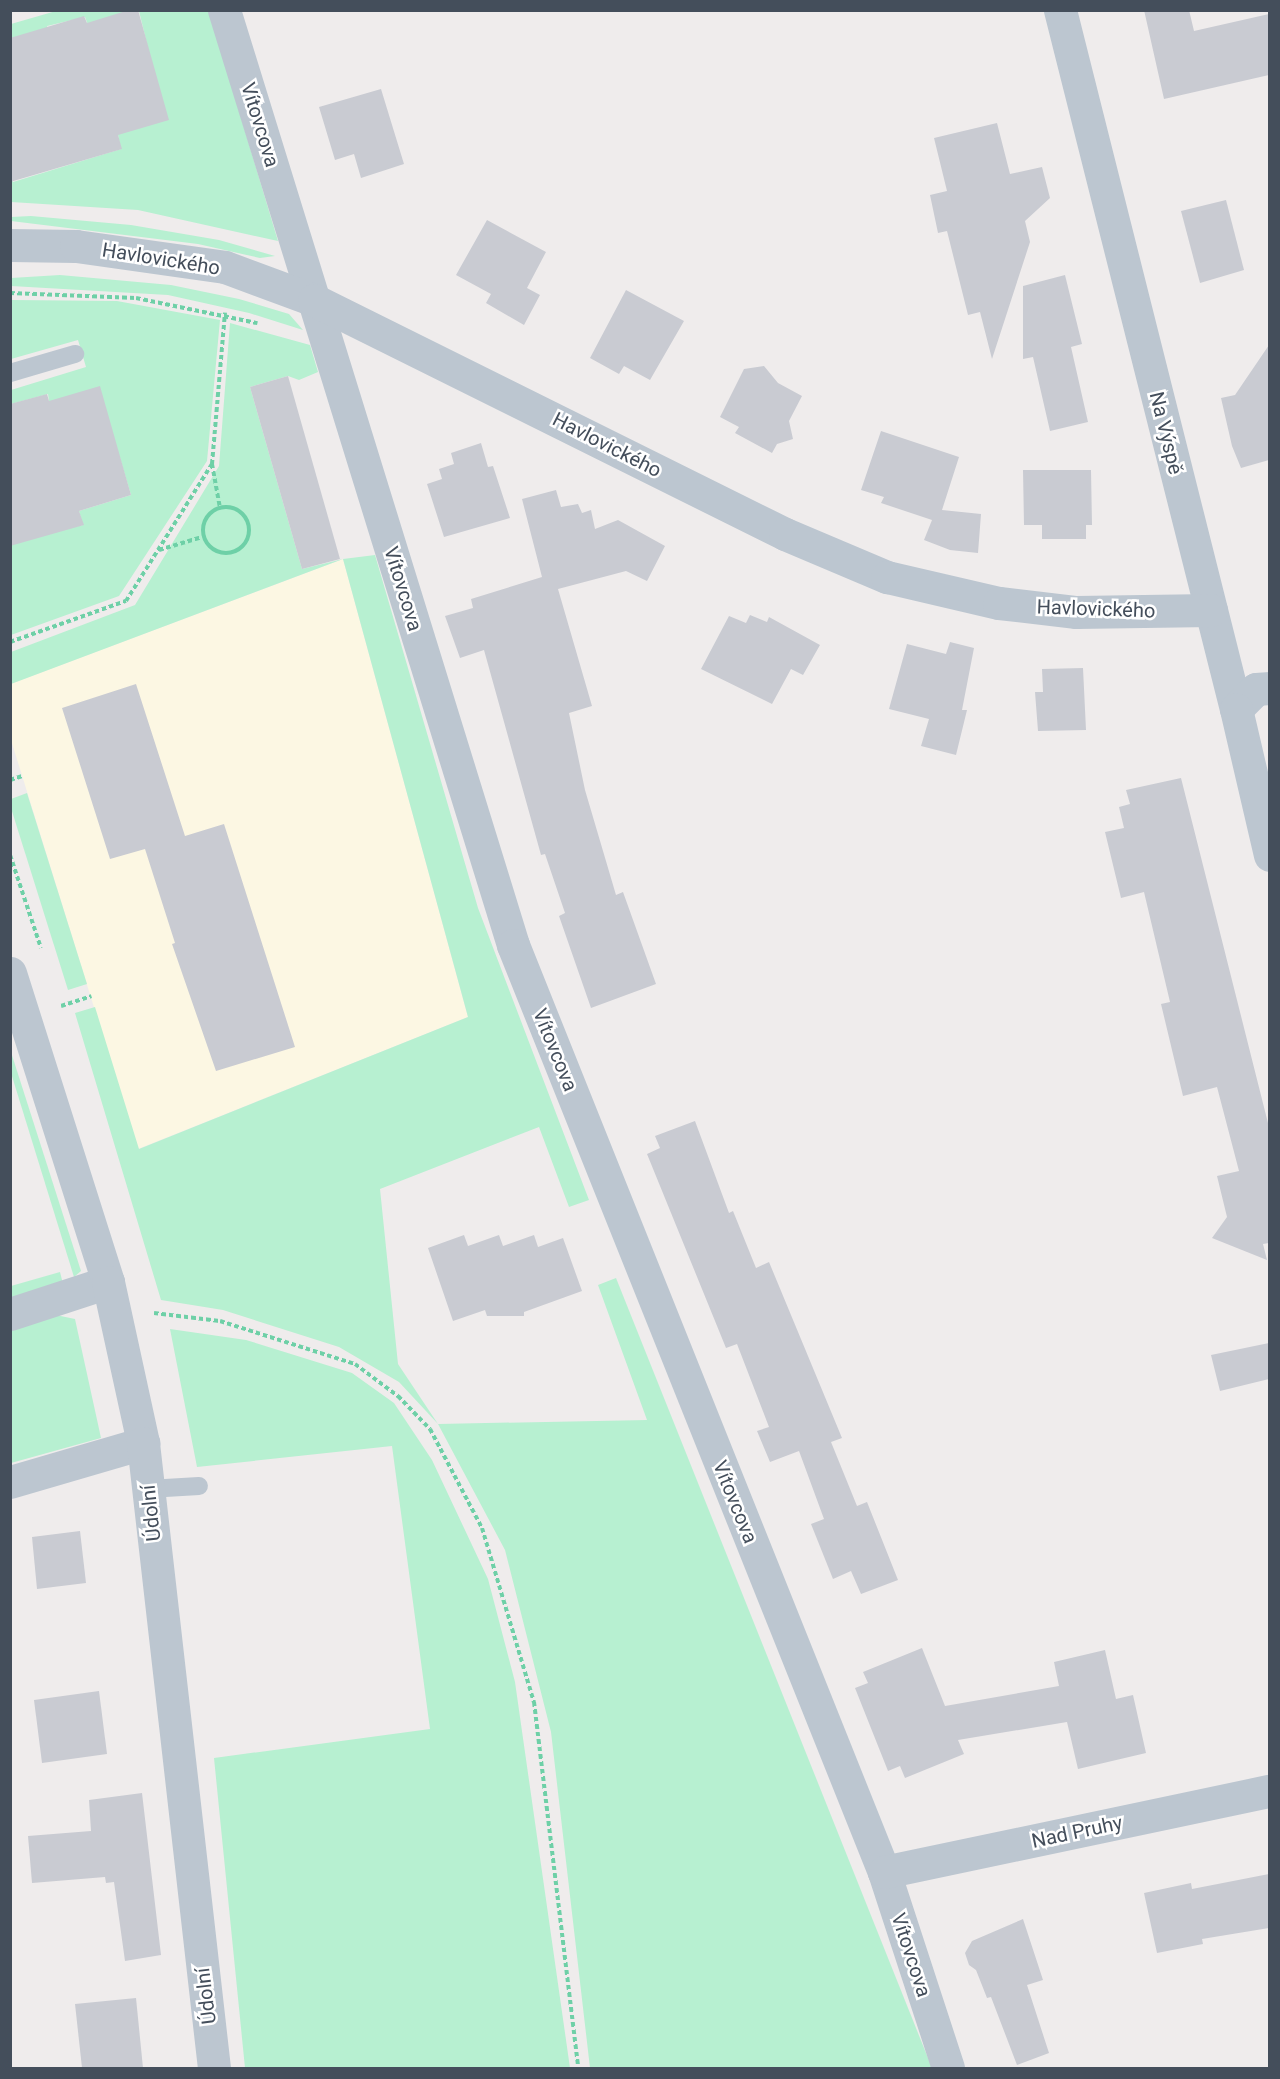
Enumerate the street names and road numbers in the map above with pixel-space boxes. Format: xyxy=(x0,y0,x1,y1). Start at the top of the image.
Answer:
street label: Vítovcova xyxy=(236,80,284,170)
street label: Havlovického xyxy=(100,238,222,280)
street label: Na Výspě xyxy=(1144,389,1188,477)
street label: Havlovického xyxy=(549,407,665,483)
street label: Vítovcova xyxy=(379,544,427,634)
street label: Havlovického xyxy=(1036,595,1156,623)
street label: Vítovcova xyxy=(528,1005,582,1095)
street label: Vítovcova xyxy=(708,1457,762,1547)
street label: Údolní xyxy=(136,1484,166,1542)
street label: Nad Pruhy xyxy=(1029,1811,1125,1853)
street label: Vítovcova xyxy=(886,1910,936,2000)
street label: Údolní xyxy=(191,1966,221,2026)

